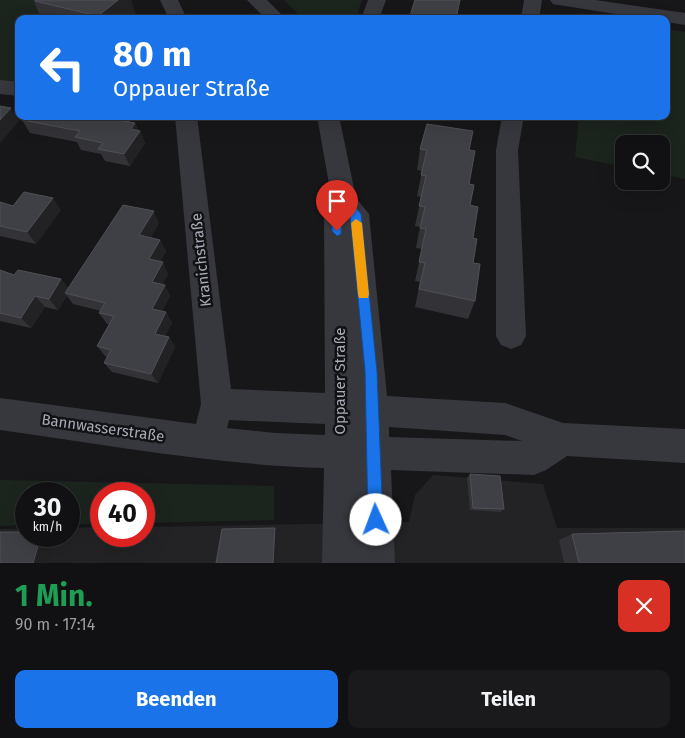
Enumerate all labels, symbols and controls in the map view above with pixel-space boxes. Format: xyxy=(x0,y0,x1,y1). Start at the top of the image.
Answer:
text: 80 m xyxy=(113,33,192,75)
icon: left xyxy=(30,35,95,100)
text: Oppauer Straße xyxy=(113,75,270,102)
map controls xyxy=(615,135,670,190)
button: search xyxy=(615,135,670,190)
pin xyxy=(316,180,358,231)
icon: arrive xyxy=(323,187,351,215)
street label: Kranichstraße xyxy=(187,212,215,308)
street label: Oppauer Straße xyxy=(331,328,349,434)
street label: Bannwasserstraße xyxy=(40,410,166,446)
speed limit sign: 40 xyxy=(90,482,155,547)
text: 30 xyxy=(34,493,61,523)
position arrow xyxy=(349,493,401,545)
text: km/h xyxy=(33,520,62,534)
text: 1 Min. xyxy=(15,578,93,614)
button: close xyxy=(618,580,670,632)
text: 90 m · 17:14 xyxy=(15,615,95,634)
button: Beenden xyxy=(15,670,338,728)
button: Teilen xyxy=(348,670,670,728)

